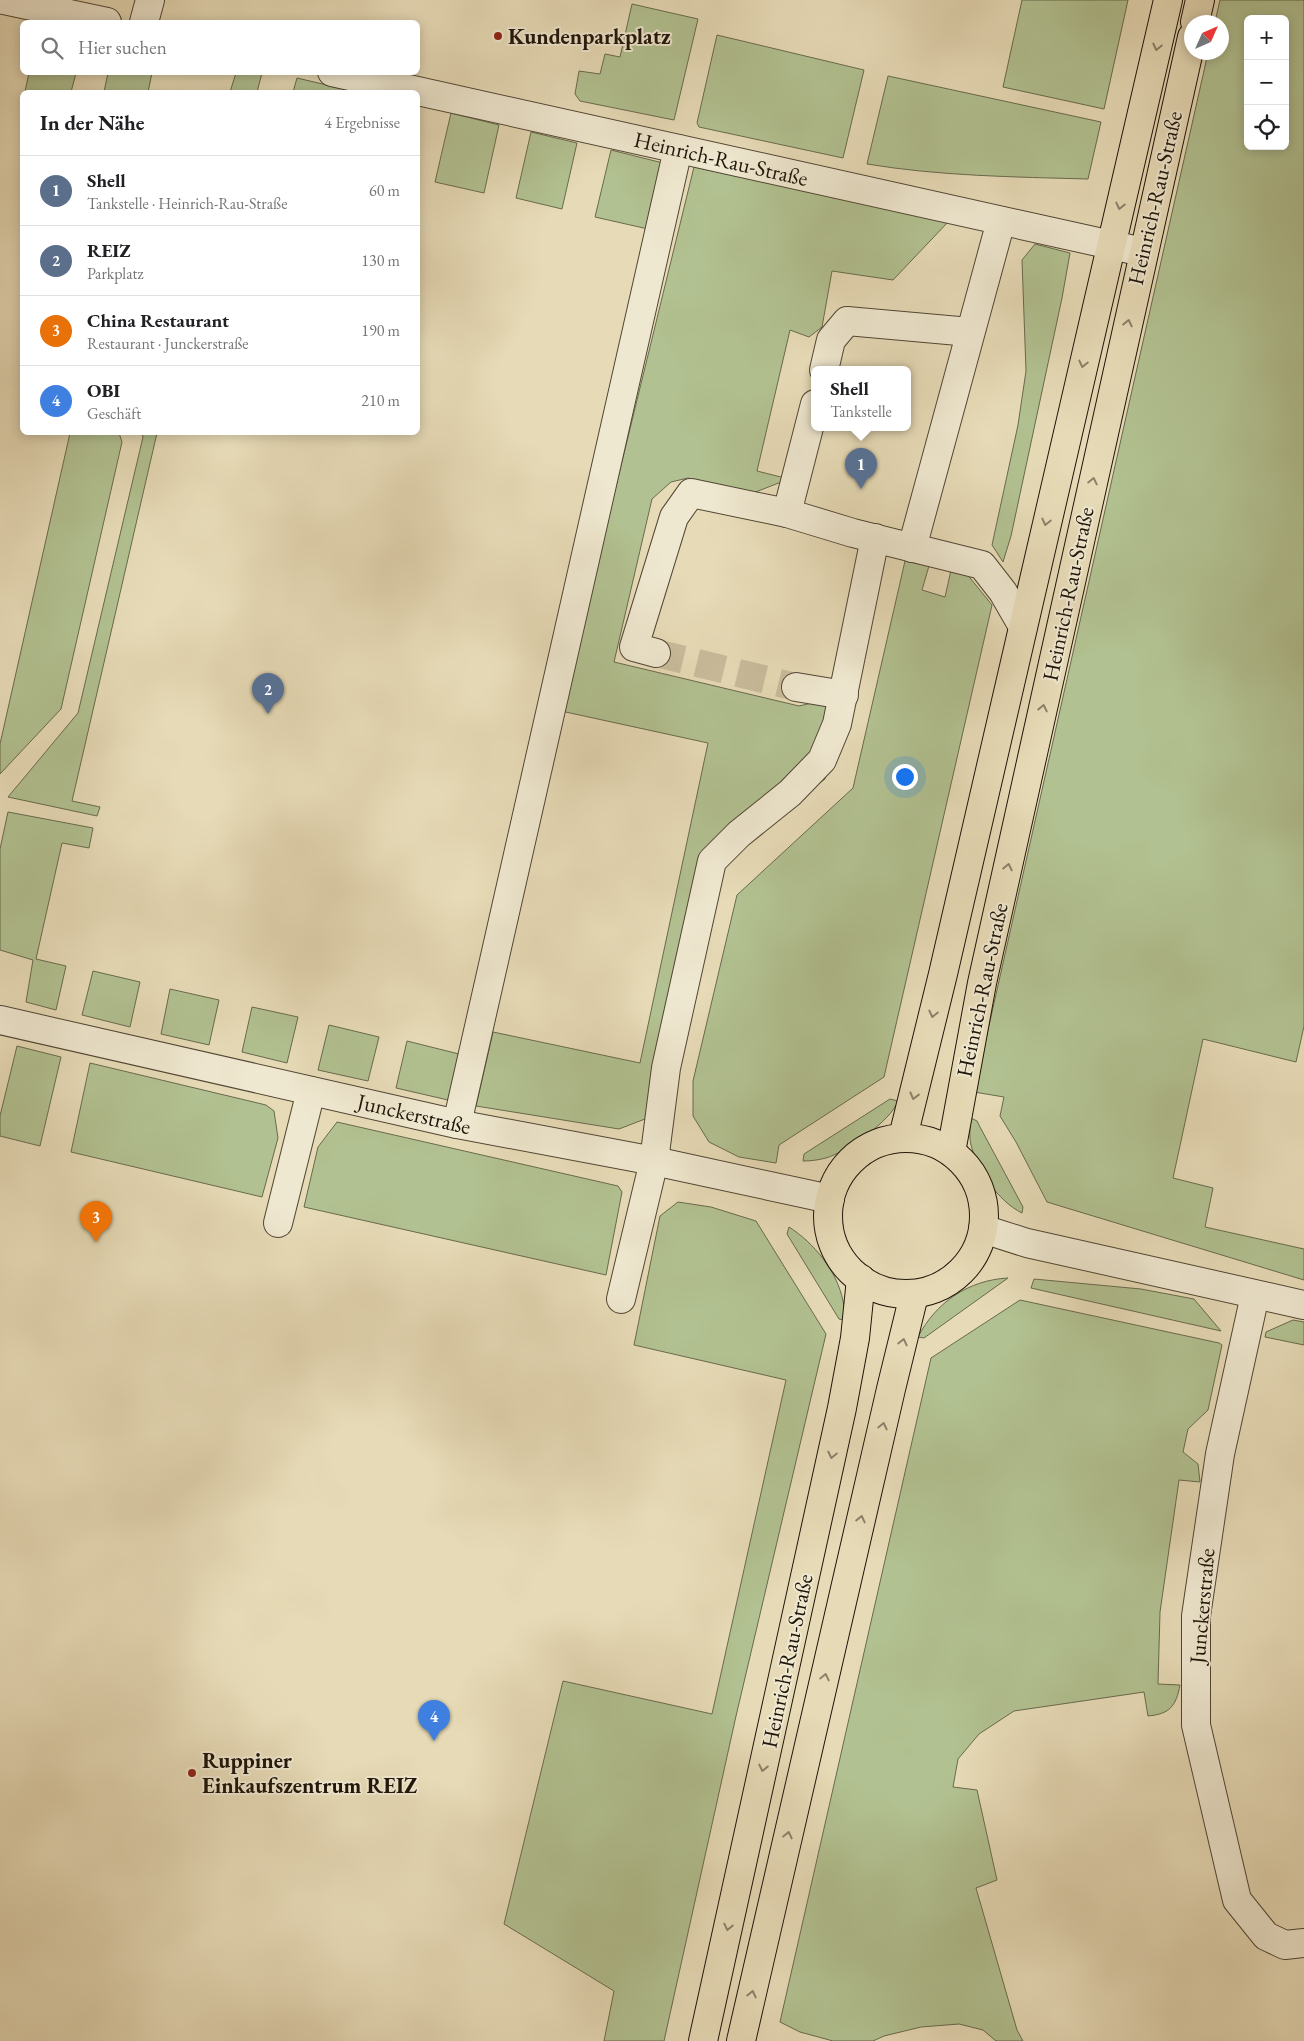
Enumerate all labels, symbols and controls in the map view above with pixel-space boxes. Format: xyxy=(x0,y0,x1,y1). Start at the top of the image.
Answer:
north arrow xyxy=(1184,15,1229,60)
map controls xyxy=(1244,15,1289,150)
button: + xyxy=(1244,15,1289,60)
search box xyxy=(20,20,420,75)
place label: Kundenparkplatz xyxy=(508,22,671,51)
marker: Kundenparkplatz xyxy=(492,30,504,42)
icon: search xyxy=(38,34,66,62)
text: Hier suchen xyxy=(78,35,167,60)
one-way arrow xyxy=(1152,43,1163,52)
button: − xyxy=(1244,60,1289,105)
button: locate xyxy=(1244,105,1289,150)
street label: Heinrich-Rau-Straße xyxy=(1121,108,1189,288)
text: In der Nähe xyxy=(40,109,145,136)
text: 4 Ergebnisse xyxy=(324,112,400,133)
street label: Heinrich-Rau-Straße xyxy=(631,125,811,193)
text: Shell xyxy=(87,168,126,193)
text: 1 xyxy=(52,180,60,201)
text: 60 m xyxy=(369,180,400,201)
text: Tankstelle · Heinrich-Rau-Straße xyxy=(87,193,287,214)
one-way arrow xyxy=(1115,201,1126,210)
text: REIZ xyxy=(87,238,131,263)
text: 2 xyxy=(52,250,60,271)
text: 130 m xyxy=(361,250,400,271)
text: Parkplatz xyxy=(87,263,144,284)
text: China Restaurant xyxy=(87,308,229,333)
one-way arrow xyxy=(1122,318,1132,327)
text: 3 xyxy=(52,320,60,341)
text: 190 m xyxy=(361,320,400,341)
text: Restaurant · Junckerstraße xyxy=(87,333,249,354)
one-way arrow xyxy=(1078,359,1089,368)
popup xyxy=(811,366,911,431)
text: Shell xyxy=(830,376,869,401)
text: OBI xyxy=(87,378,120,403)
text: 4 xyxy=(52,390,60,411)
text: 210 m xyxy=(361,390,400,411)
text: Tankstelle xyxy=(830,401,892,422)
text: Geschäft xyxy=(87,403,141,424)
pin: 1 xyxy=(845,448,877,489)
one-way arrow xyxy=(1087,477,1098,486)
street label: Heinrich-Rau-Straße xyxy=(1035,504,1101,684)
one-way arrow xyxy=(1041,518,1052,527)
pin: 2 xyxy=(252,673,284,714)
one-way arrow xyxy=(1037,704,1047,713)
your location xyxy=(892,764,918,790)
one-way arrow xyxy=(1002,863,1013,872)
street label: Heinrich-Rau-Straße xyxy=(949,900,1015,1080)
one-way arrow xyxy=(928,1010,939,1019)
street label: Junckerstraße xyxy=(352,1086,474,1141)
one-way arrow xyxy=(909,1092,920,1101)
pin: 3 xyxy=(80,1201,112,1242)
one-way arrow xyxy=(897,1338,908,1347)
one-way arrow xyxy=(877,1421,888,1430)
one-way arrow xyxy=(827,1451,838,1460)
one-way arrow xyxy=(855,1514,866,1523)
street label: Junckerstraße xyxy=(1182,1547,1222,1667)
street label: Heinrich-Rau-Straße xyxy=(754,1571,820,1751)
one-way arrow xyxy=(819,1672,830,1681)
pin: 4 xyxy=(418,1700,450,1741)
place label: Ruppiner Einkaufszentrum REIZ xyxy=(202,1746,417,1800)
one-way arrow xyxy=(758,1763,769,1772)
marker: Ruppiner Einkaufszentrum REIZ xyxy=(186,1767,198,1779)
one-way arrow xyxy=(782,1831,793,1840)
one-way arrow xyxy=(723,1922,734,1931)
one-way arrow xyxy=(746,1989,757,1998)

